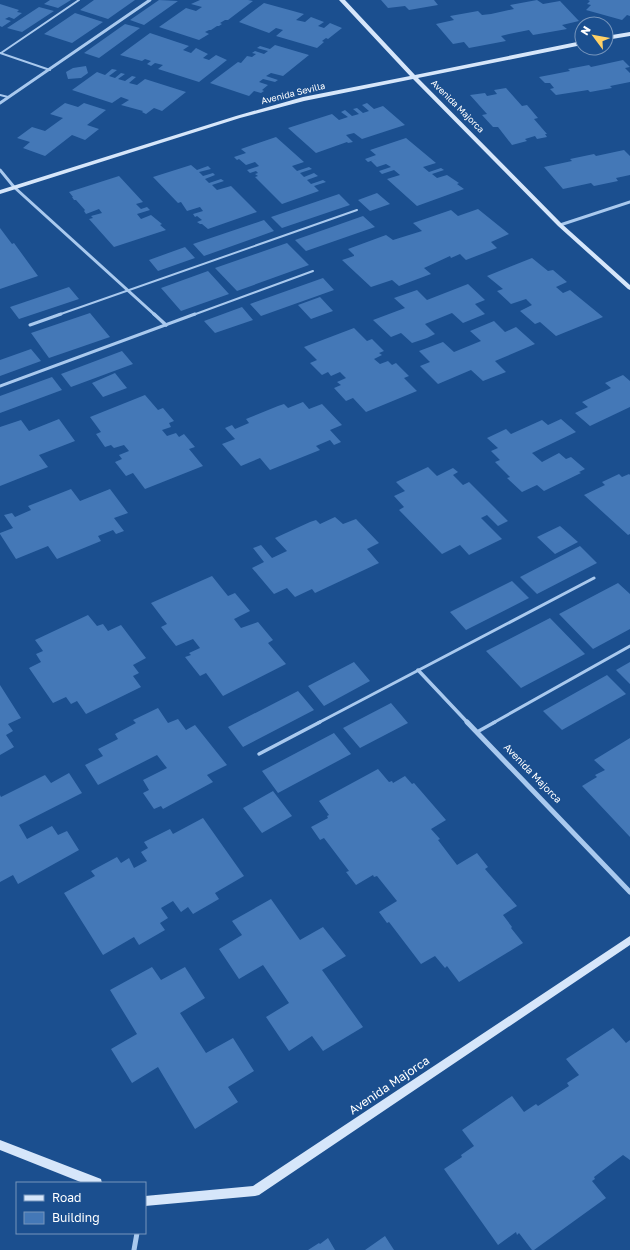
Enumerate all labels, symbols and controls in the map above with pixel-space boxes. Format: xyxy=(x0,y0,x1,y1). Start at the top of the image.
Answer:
north arrow xyxy=(574,16,614,56)
text: N xyxy=(577,23,593,37)
street label: Avenida Majorca xyxy=(429,77,487,135)
street label: Avenida Sevilla xyxy=(260,80,326,106)
street label: Avenida Majorca xyxy=(502,741,564,805)
street label: Avenida Majorca xyxy=(346,1053,432,1117)
legend xyxy=(16,1182,146,1234)
text: Road xyxy=(52,1190,81,1205)
text: Building xyxy=(52,1210,100,1225)

